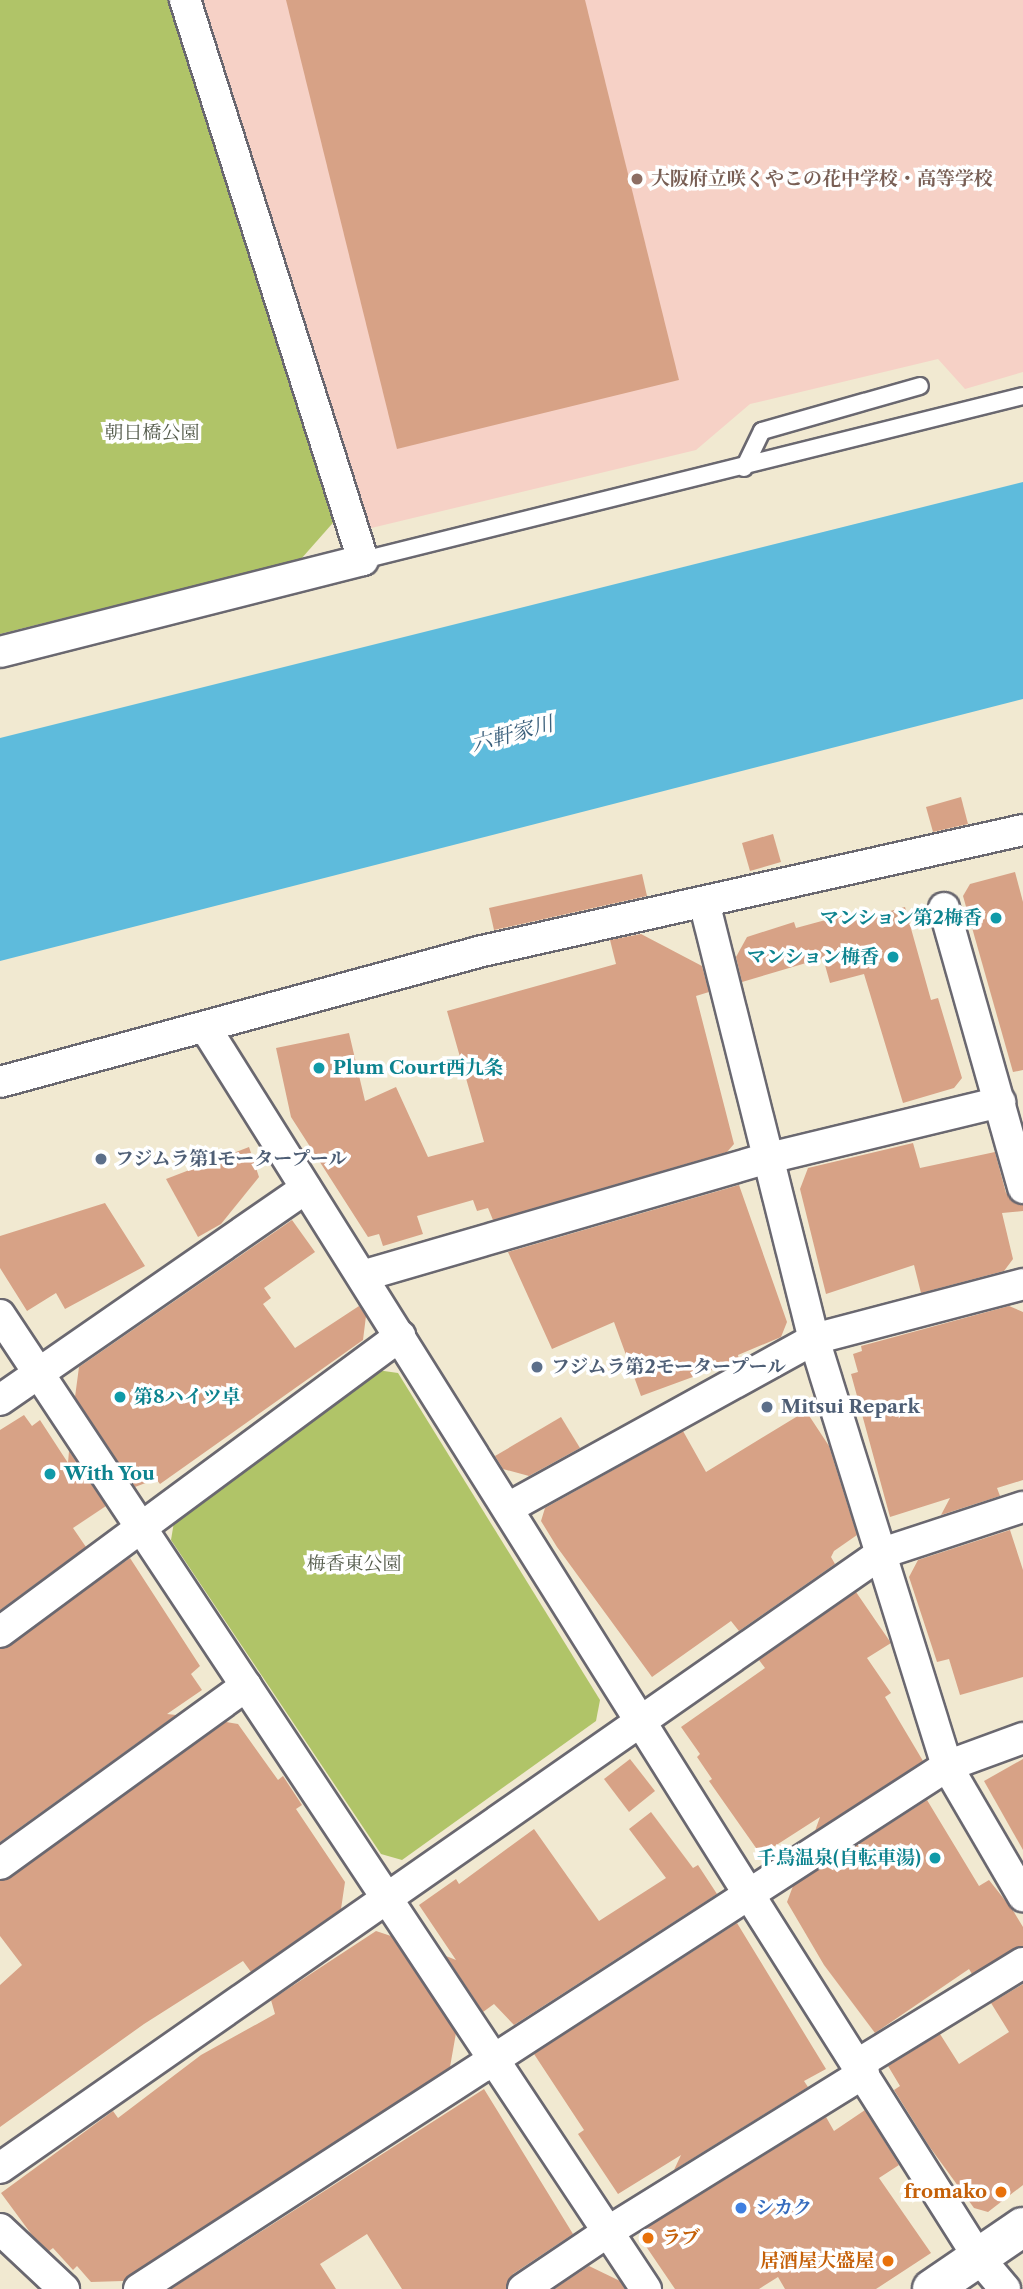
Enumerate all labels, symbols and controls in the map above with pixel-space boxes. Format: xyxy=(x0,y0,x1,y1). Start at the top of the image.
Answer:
place label: 大阪府立咲くやこの花中学校・高等学校 xyxy=(651,168,993,190)
marker: 大阪府立咲くやこの花中学校・高等学校 xyxy=(629,171,645,187)
park label: 朝日橋公園 xyxy=(105,422,199,444)
water label: 六軒家川 xyxy=(468,711,556,757)
place label: マンション第2梅香 xyxy=(819,907,982,929)
marker: マンション第2梅香 xyxy=(988,910,1004,926)
place label: マンション梅香 xyxy=(746,946,879,968)
marker: マンション梅香 xyxy=(885,949,901,965)
place label: Plum Court西九条 xyxy=(333,1057,503,1079)
marker: Plum Court西九条 xyxy=(311,1060,327,1076)
place label: フジムラ第1モータープール xyxy=(115,1148,350,1170)
marker: フジムラ第1モータープール xyxy=(93,1151,109,1167)
place label: フジムラ第2モータープール xyxy=(551,1356,789,1378)
marker: フジムラ第2モータープール xyxy=(529,1359,545,1375)
place label: 第8ハイツ卓 xyxy=(134,1386,241,1408)
marker: 第8ハイツ卓 xyxy=(112,1389,128,1405)
place label: Mitsui Repark xyxy=(781,1396,920,1418)
marker: Mitsui Repark xyxy=(759,1399,775,1415)
place label: With You xyxy=(64,1463,155,1485)
marker: With You xyxy=(42,1466,58,1482)
park label: 梅香東公園 xyxy=(307,1553,401,1575)
place label: 千鳥温泉(自転車湯) xyxy=(757,1847,921,1869)
marker: 千鳥温泉(自転車湯) xyxy=(927,1850,943,1866)
place label: fromako xyxy=(904,2181,987,2203)
marker: fromako xyxy=(993,2184,1009,2200)
place label: シカク xyxy=(755,2197,812,2219)
marker: シカク xyxy=(733,2200,749,2216)
place label: ラブ xyxy=(662,2227,700,2249)
marker: ラブ xyxy=(640,2230,656,2246)
place label: 居酒屋大盛屋 xyxy=(760,2250,874,2272)
marker: 居酒屋大盛屋 xyxy=(880,2253,896,2269)

